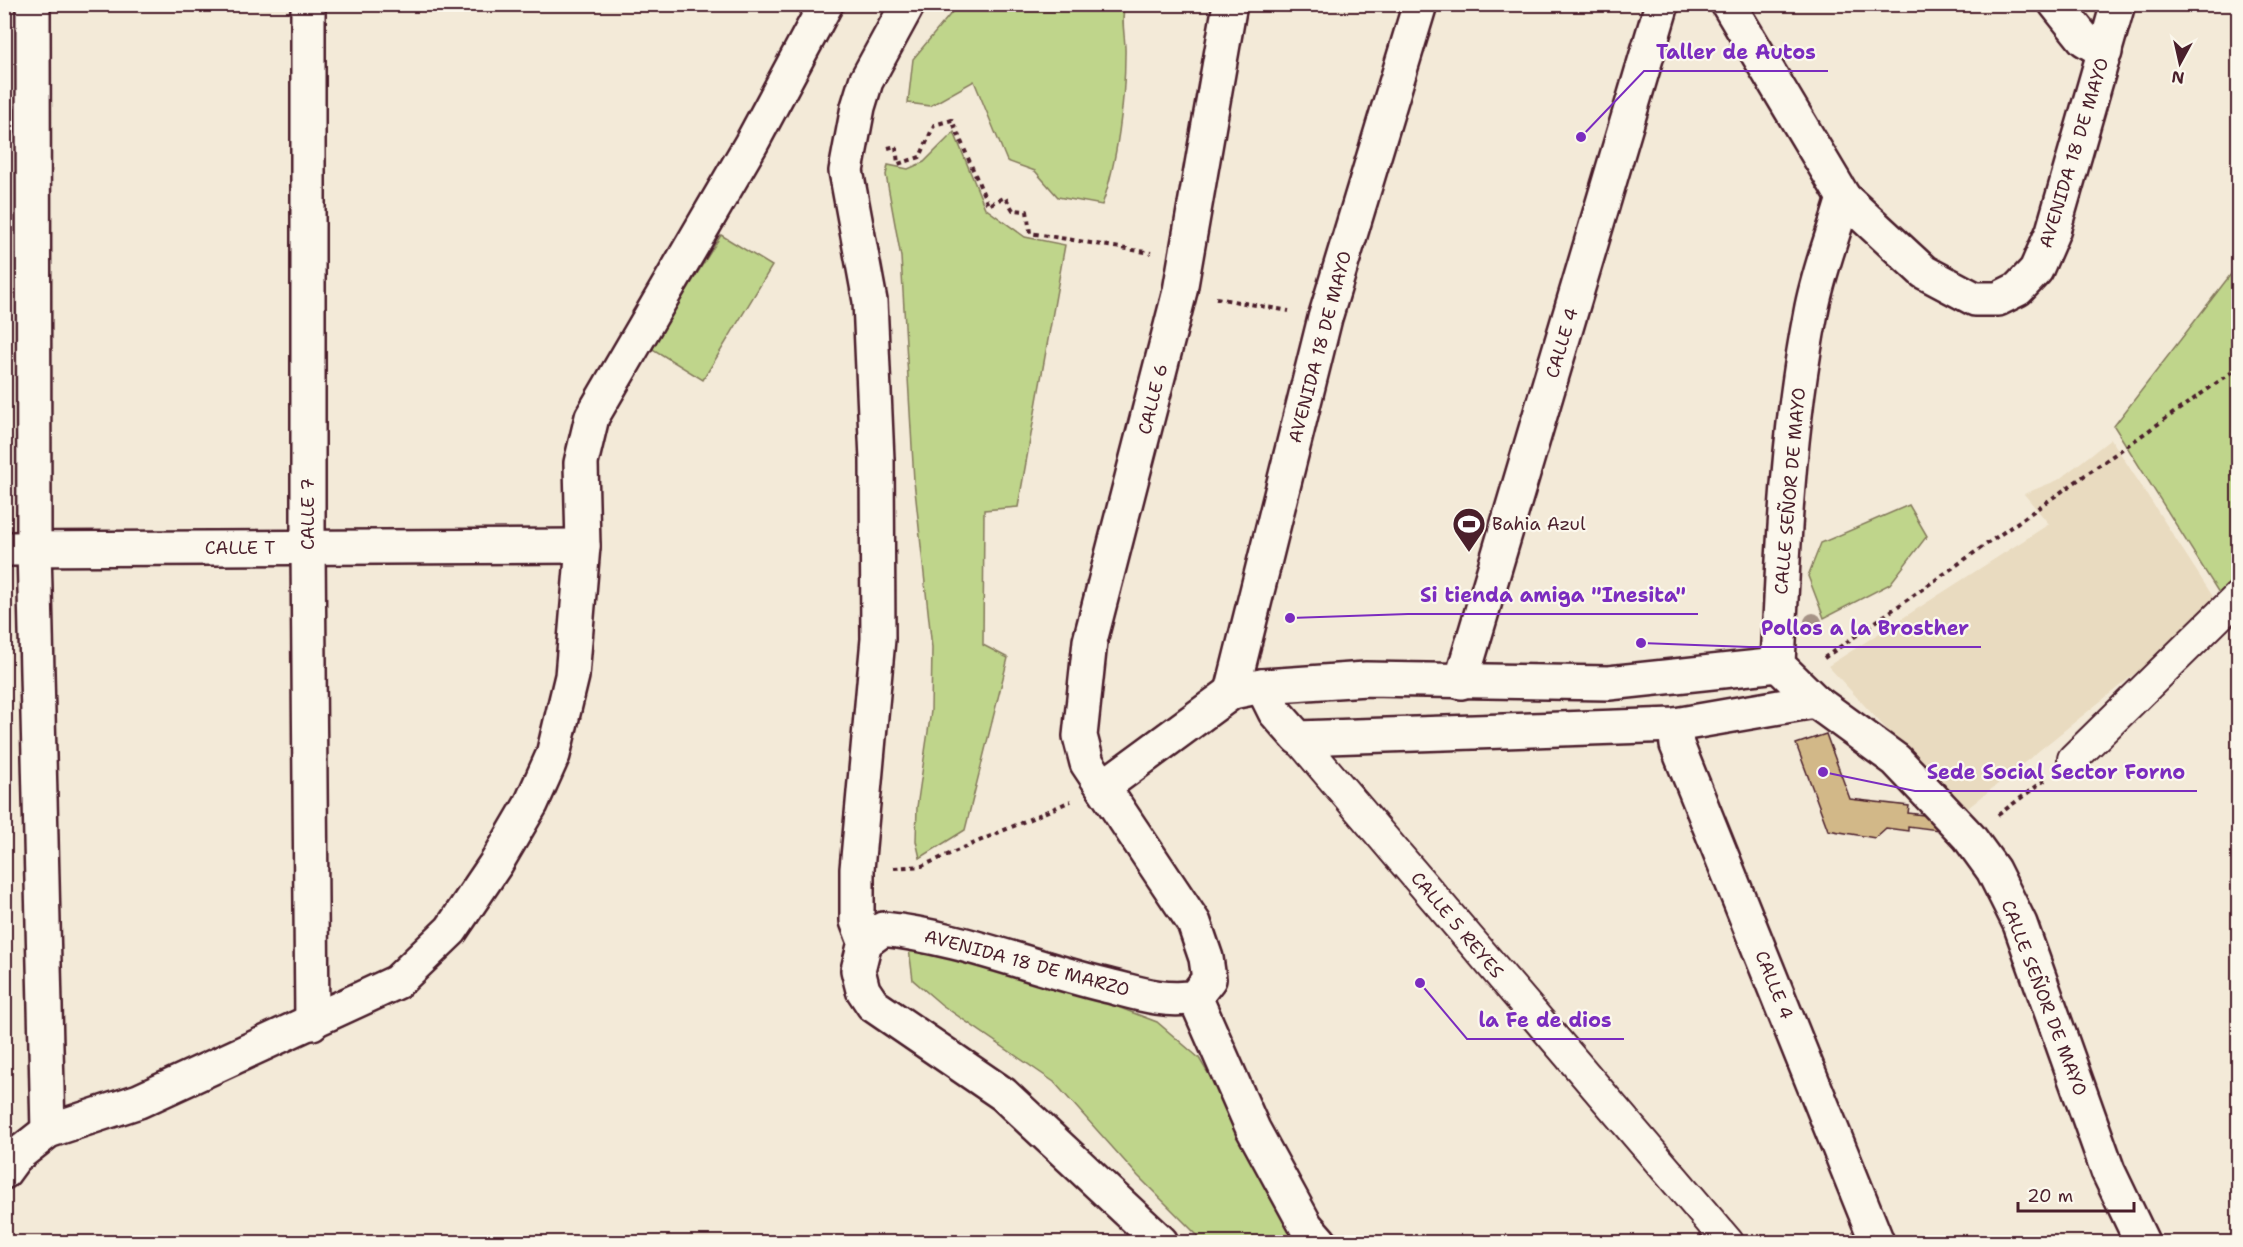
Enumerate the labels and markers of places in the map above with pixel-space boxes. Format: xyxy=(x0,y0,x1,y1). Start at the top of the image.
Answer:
callout: Taller de Autos xyxy=(1644,33,1828,71)
sports icon: Bahia Azul xyxy=(1451,506,1487,553)
place label: Bahia Azul xyxy=(1492,512,1586,536)
callout: Si tienda amiga "Inesita" xyxy=(1408,576,1698,614)
callout: Pollos a la Brosther xyxy=(1749,609,1981,647)
callout: Sede Social Sector Forno xyxy=(1915,753,2197,791)
callout: la Fe de dios xyxy=(1467,1001,1624,1039)

